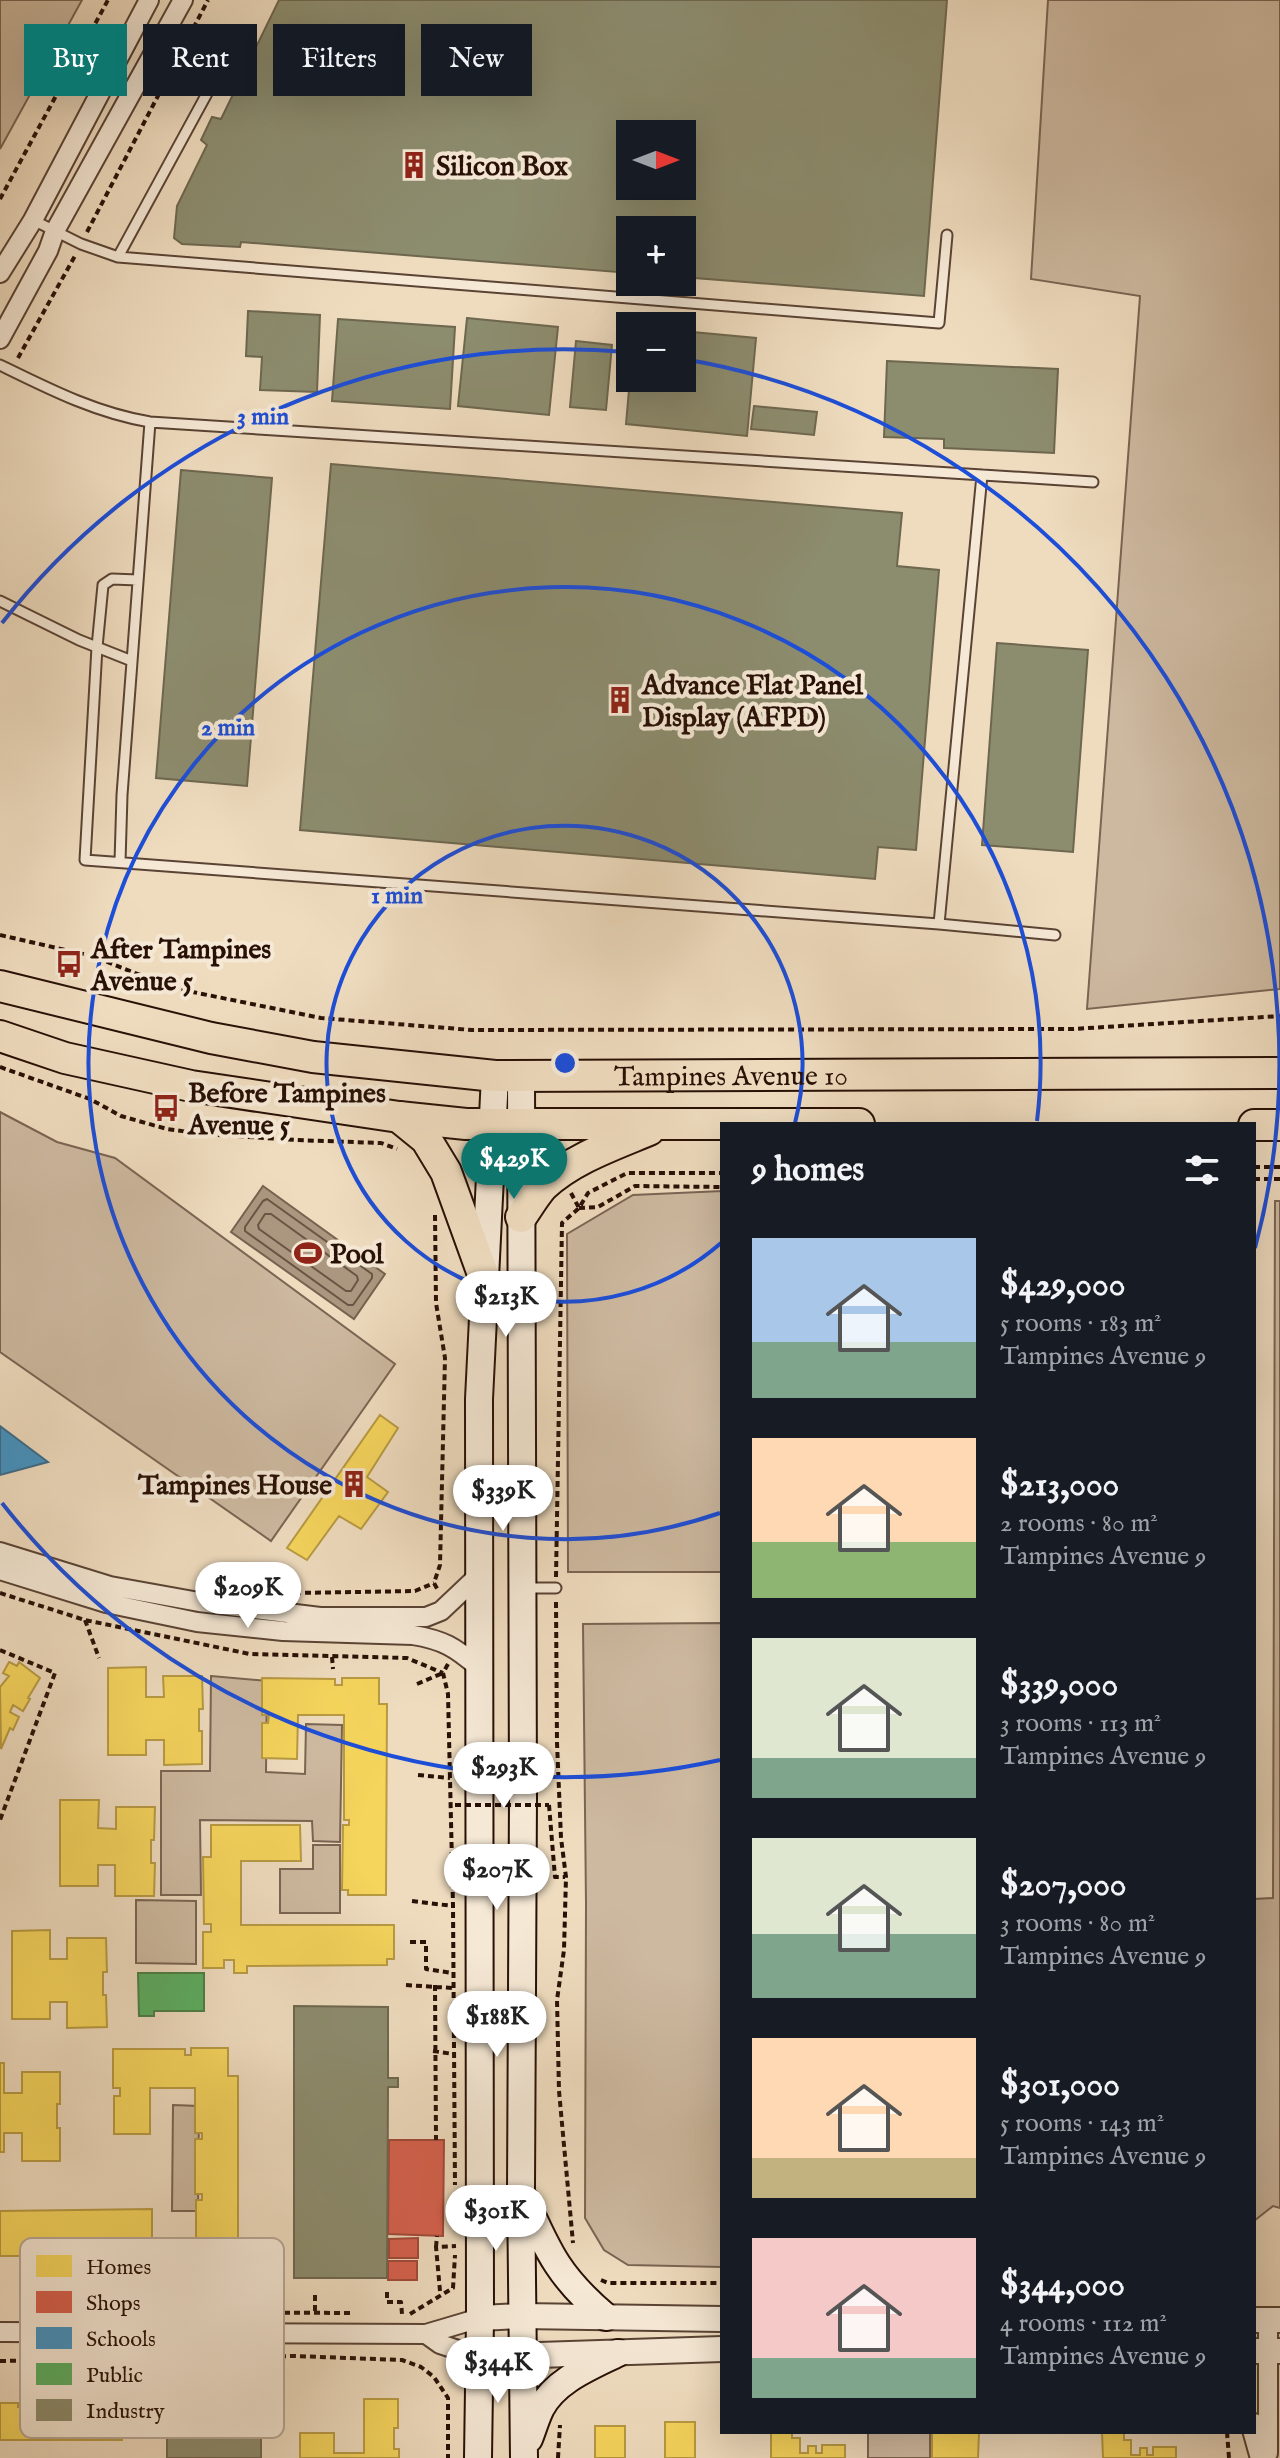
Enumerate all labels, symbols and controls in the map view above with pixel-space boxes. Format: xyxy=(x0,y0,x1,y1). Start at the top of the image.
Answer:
chip: Buy xyxy=(24,24,127,96)
chip: Rent xyxy=(143,24,257,96)
chip: Filters xyxy=(273,24,405,96)
chip: New xyxy=(421,24,532,96)
north arrow xyxy=(616,120,696,200)
map controls xyxy=(616,120,696,392)
building icon: Silicon Box xyxy=(399,150,429,180)
place label: Silicon Box xyxy=(436,150,568,185)
button: + xyxy=(616,216,696,296)
button: − xyxy=(616,312,696,392)
text: 3 min xyxy=(237,402,289,433)
place label: Advance Flat Panel Display (AFPD) xyxy=(641,669,864,736)
building icon: Advance Flat Panel Display (AFPD) xyxy=(605,685,635,715)
text: 2 min xyxy=(201,713,255,744)
text: 1 min xyxy=(371,881,423,912)
place label: After Tampines Avenue 5 xyxy=(90,933,271,1000)
bus stop icon: After Tampines Avenue 5 xyxy=(54,949,84,979)
centre of rings xyxy=(551,1049,579,1077)
street label: Tampines Avenue 10 xyxy=(614,1060,848,1096)
place label: Before Tampines Avenue 5 xyxy=(187,1077,386,1144)
bus stop icon: Before Tampines Avenue 5 xyxy=(151,1093,181,1123)
pin: $429K xyxy=(458,1133,570,1201)
text: $429K xyxy=(479,1142,549,1175)
icon: filters xyxy=(1180,1148,1224,1192)
text: 9 homes xyxy=(752,1149,864,1192)
sports icon: Pool xyxy=(293,1238,323,1268)
place label: Pool xyxy=(330,1238,385,1273)
text: $429,000 xyxy=(1000,1264,1125,1307)
icon: home xyxy=(816,1270,912,1366)
pin: $213K xyxy=(450,1271,562,1339)
text: $213K xyxy=(474,1280,538,1313)
text: 5 rooms · 183 m² xyxy=(1000,1307,1162,1340)
text: Tampines Avenue 9 xyxy=(1000,1340,1206,1373)
text: $213,000 xyxy=(1000,1464,1119,1507)
pin: $339K xyxy=(447,1465,559,1533)
place label: Tampines House xyxy=(137,1469,332,1504)
building icon: Tampines House xyxy=(339,1469,369,1499)
icon: home xyxy=(816,1470,912,1566)
text: $339K xyxy=(471,1474,535,1507)
text: 2 rooms · 80 m² xyxy=(1000,1507,1158,1540)
text: Tampines Avenue 9 xyxy=(1000,1540,1206,1573)
pin: $209K xyxy=(192,1562,304,1630)
text: $209K xyxy=(213,1571,283,1604)
text: $339,000 xyxy=(1000,1664,1118,1707)
icon: home xyxy=(816,1670,912,1766)
text: 3 rooms · 113 m² xyxy=(1000,1707,1161,1740)
text: Tampines Avenue 9 xyxy=(1000,1740,1206,1773)
pin: $293K xyxy=(448,1742,560,1810)
text: $293K xyxy=(471,1751,537,1784)
pin: $207K xyxy=(441,1844,553,1912)
text: $207K xyxy=(462,1853,532,1886)
text: $207,000 xyxy=(1000,1864,1127,1907)
icon: home xyxy=(816,1870,912,1966)
text: 3 rooms · 80 m² xyxy=(1000,1907,1155,1940)
text: Tampines Avenue 9 xyxy=(1000,1940,1206,1973)
pin: $188K xyxy=(441,1991,553,2059)
text: $188K xyxy=(465,2000,529,2033)
text: $301,000 xyxy=(1000,2064,1120,2107)
icon: home xyxy=(816,2070,912,2166)
text: 5 rooms · 143 m² xyxy=(1000,2107,1164,2140)
text: Tampines Avenue 9 xyxy=(1000,2140,1206,2173)
pin: $301K xyxy=(440,2185,552,2253)
text: $301K xyxy=(463,2194,529,2227)
legend xyxy=(20,2238,284,2438)
text: Homes xyxy=(86,2254,151,2282)
text: $344,000 xyxy=(1000,2264,1125,2307)
icon: home xyxy=(816,2270,912,2366)
text: Shops xyxy=(86,2290,140,2318)
text: 4 rooms · 112 m² xyxy=(1000,2307,1167,2340)
text: Schools xyxy=(86,2326,156,2354)
pin: $344K xyxy=(442,2337,554,2405)
text: Tampines Avenue 9 xyxy=(1000,2340,1206,2373)
text: $344K xyxy=(464,2346,532,2379)
text: Public xyxy=(86,2362,143,2390)
text: Industry xyxy=(86,2398,165,2426)

